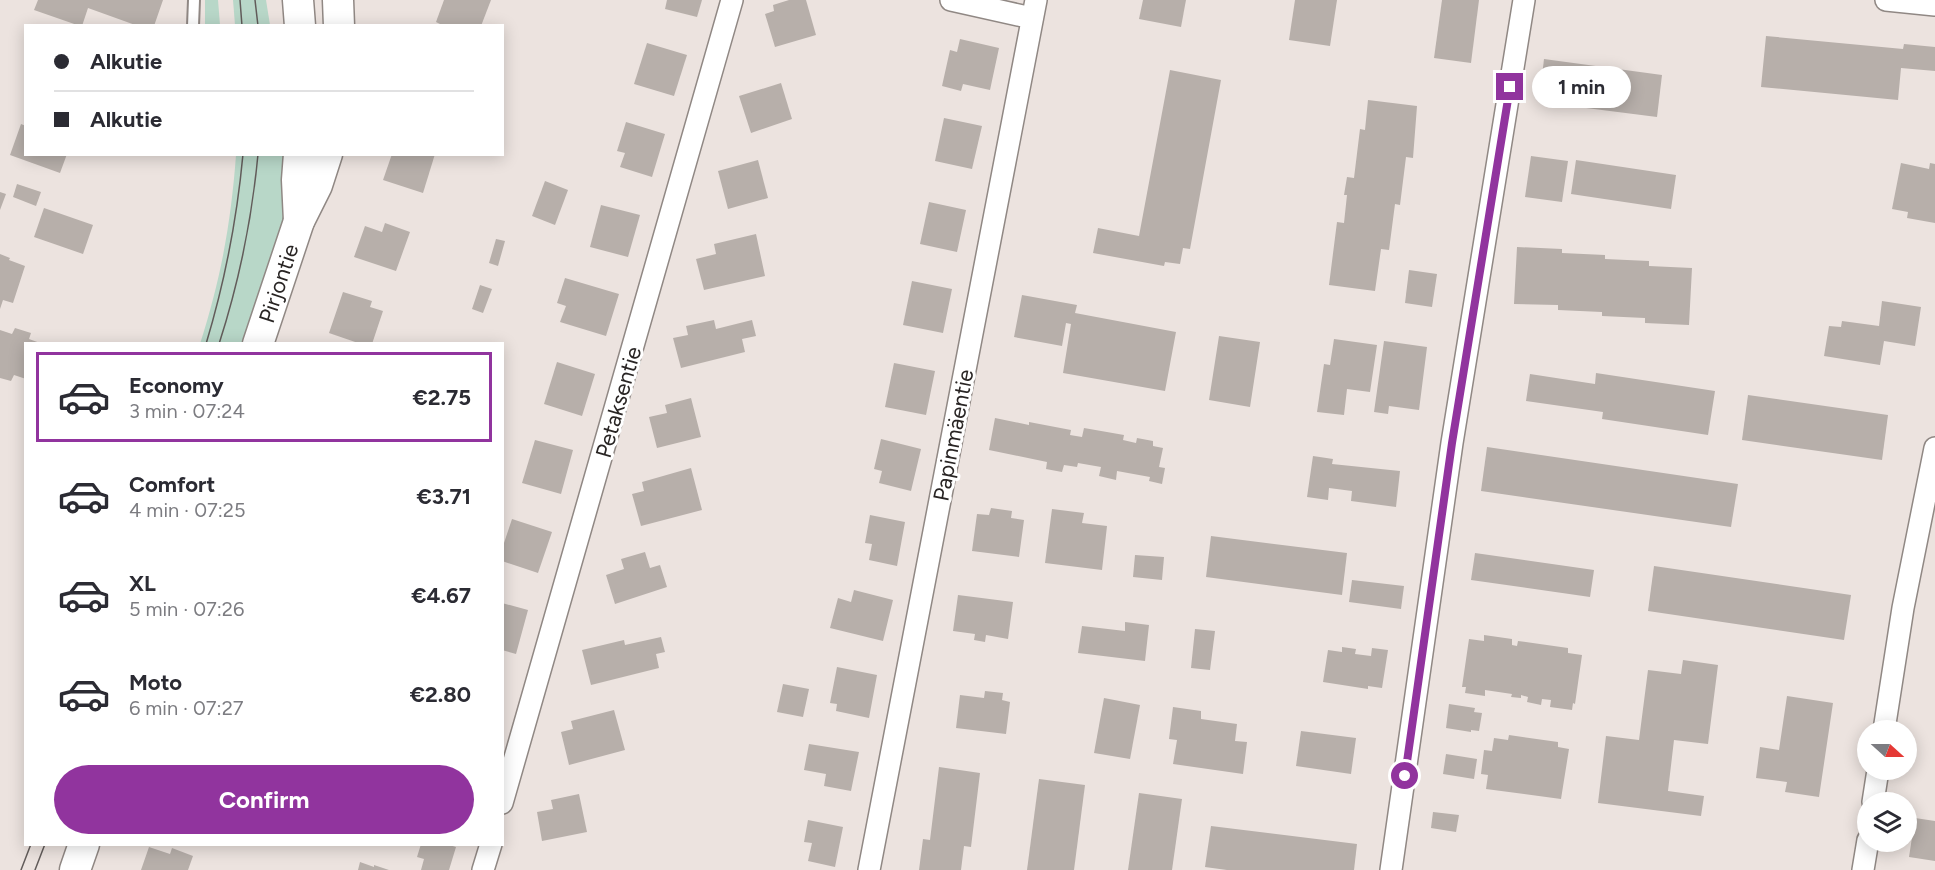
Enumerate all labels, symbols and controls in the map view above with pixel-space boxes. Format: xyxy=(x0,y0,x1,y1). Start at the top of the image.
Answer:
text: Alkutie xyxy=(90,48,162,75)
callout: 1 min xyxy=(1531,66,1630,108)
route end xyxy=(1496,73,1523,100)
text: 1 min xyxy=(1558,75,1605,99)
text: Alkutie xyxy=(90,106,162,133)
street label: Pirjontie xyxy=(253,240,304,326)
street label: Petaksentie xyxy=(590,343,647,461)
street label: Papinmäentie xyxy=(927,367,980,503)
icon: car xyxy=(57,370,111,424)
text: Economy xyxy=(129,372,224,399)
text: €2.75 xyxy=(413,384,471,411)
text: 3 min · 07:24 xyxy=(129,399,245,423)
icon: car xyxy=(57,469,111,523)
text: Comfort xyxy=(129,471,215,498)
text: €3.71 xyxy=(417,483,471,510)
text: 4 min · 07:25 xyxy=(129,498,245,522)
icon: car xyxy=(57,568,111,622)
text: XL xyxy=(129,570,156,597)
text: €4.67 xyxy=(411,582,471,609)
text: 5 min · 07:26 xyxy=(129,597,244,621)
icon: car xyxy=(57,667,111,721)
text: Moto xyxy=(129,669,182,696)
text: €2.80 xyxy=(410,681,471,708)
text: 6 min · 07:27 xyxy=(129,696,244,720)
north arrow xyxy=(1857,720,1917,780)
map controls xyxy=(1857,720,1917,852)
route start xyxy=(1391,762,1418,789)
button: Confirm xyxy=(54,765,474,834)
button: layers xyxy=(1857,792,1917,852)

